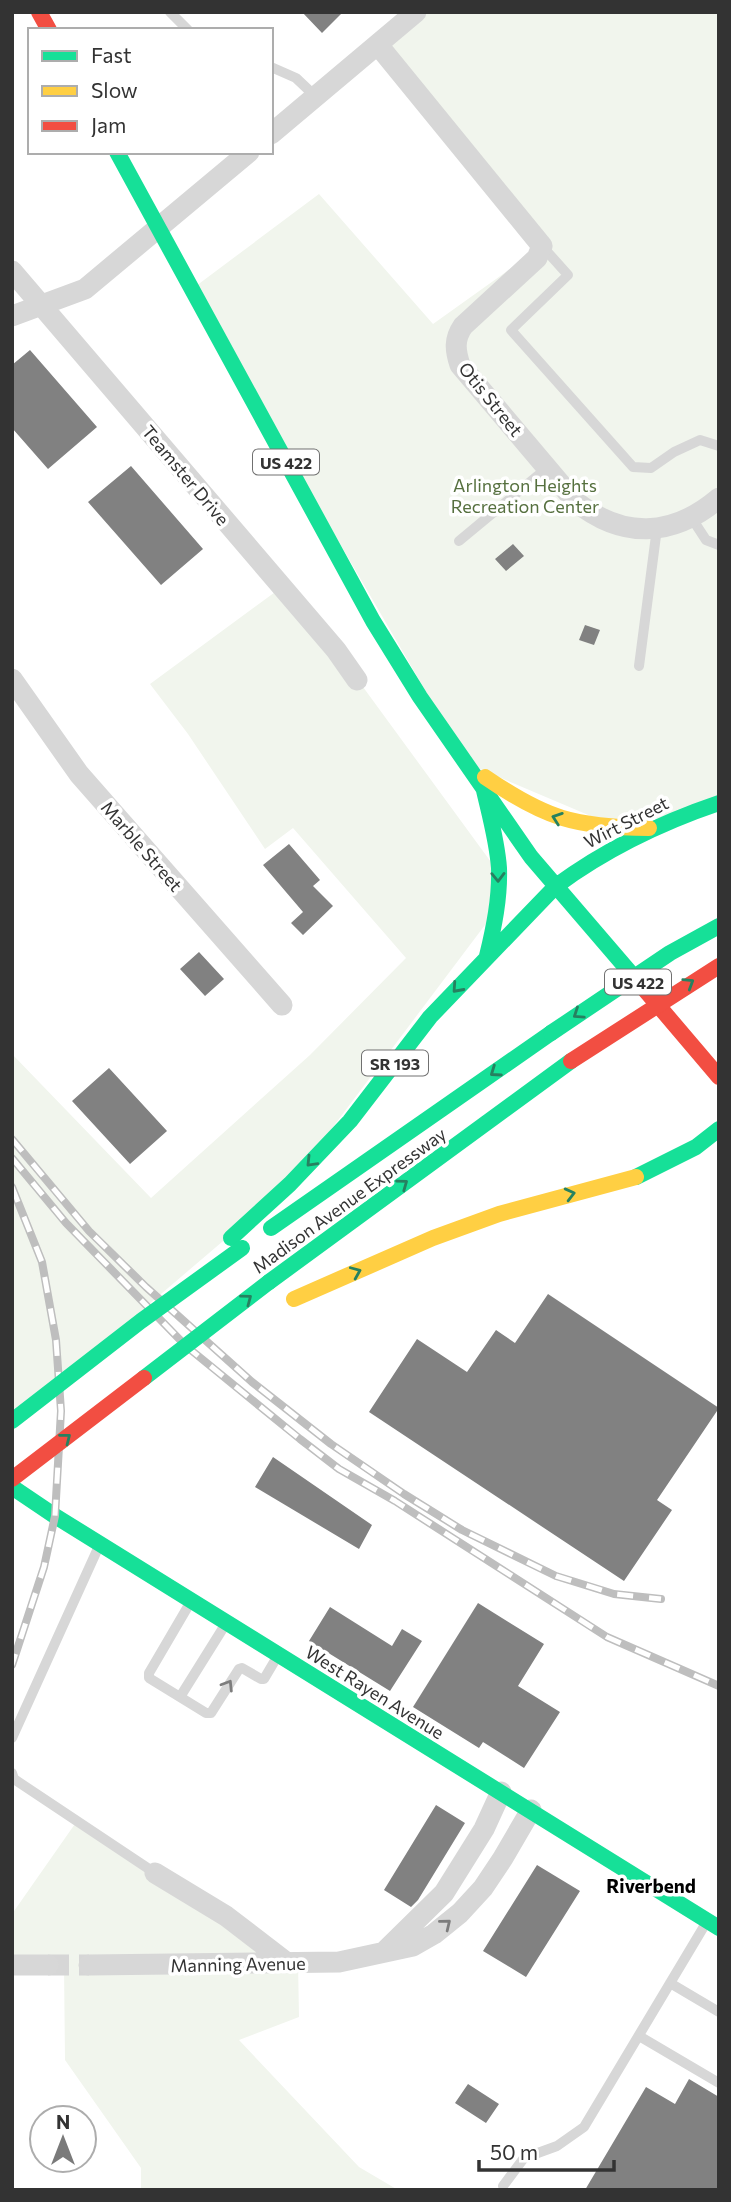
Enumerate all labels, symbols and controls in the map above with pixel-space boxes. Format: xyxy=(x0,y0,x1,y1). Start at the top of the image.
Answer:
legend xyxy=(28,28,273,154)
text: Fast xyxy=(91,42,132,67)
text: Slow xyxy=(91,77,138,102)
text: Jam xyxy=(91,112,126,137)
street label: Otis Street xyxy=(454,357,528,441)
street label: Teamster Drive xyxy=(138,421,234,529)
road number: US 422 xyxy=(253,449,319,475)
park label: Arlington Heights Recreation Center xyxy=(451,474,599,517)
street label: Wirt Street xyxy=(580,791,672,853)
street label: Marble Street xyxy=(97,796,187,896)
one-way arrow xyxy=(552,812,564,826)
one-way arrow xyxy=(491,872,506,883)
road number: US 422 xyxy=(605,970,671,994)
one-way arrow xyxy=(682,979,695,992)
one-way arrow xyxy=(453,980,466,993)
one-way arrow xyxy=(573,1006,586,1018)
road number: SR 193 xyxy=(362,1050,428,1076)
one-way arrow xyxy=(490,1064,503,1076)
street label: Madison Avenue Expressway xyxy=(248,1122,450,1278)
one-way arrow xyxy=(307,1154,320,1167)
one-way arrow xyxy=(395,1180,408,1192)
one-way arrow xyxy=(564,1188,576,1202)
one-way arrow xyxy=(350,1266,362,1280)
one-way arrow xyxy=(239,1295,252,1308)
one-way arrow xyxy=(59,1433,71,1446)
street label: West Rayen Avenue xyxy=(302,1641,448,1743)
one-way arrow xyxy=(220,1680,233,1693)
district label: Riverbend xyxy=(606,1874,696,1897)
one-way arrow xyxy=(438,1920,451,1932)
street label: Manning Avenue xyxy=(170,1952,306,1976)
north arrow xyxy=(28,2104,98,2174)
text: N xyxy=(56,2110,70,2133)
scale bar xyxy=(479,2128,614,2172)
text: 50 m xyxy=(490,2139,538,2164)

